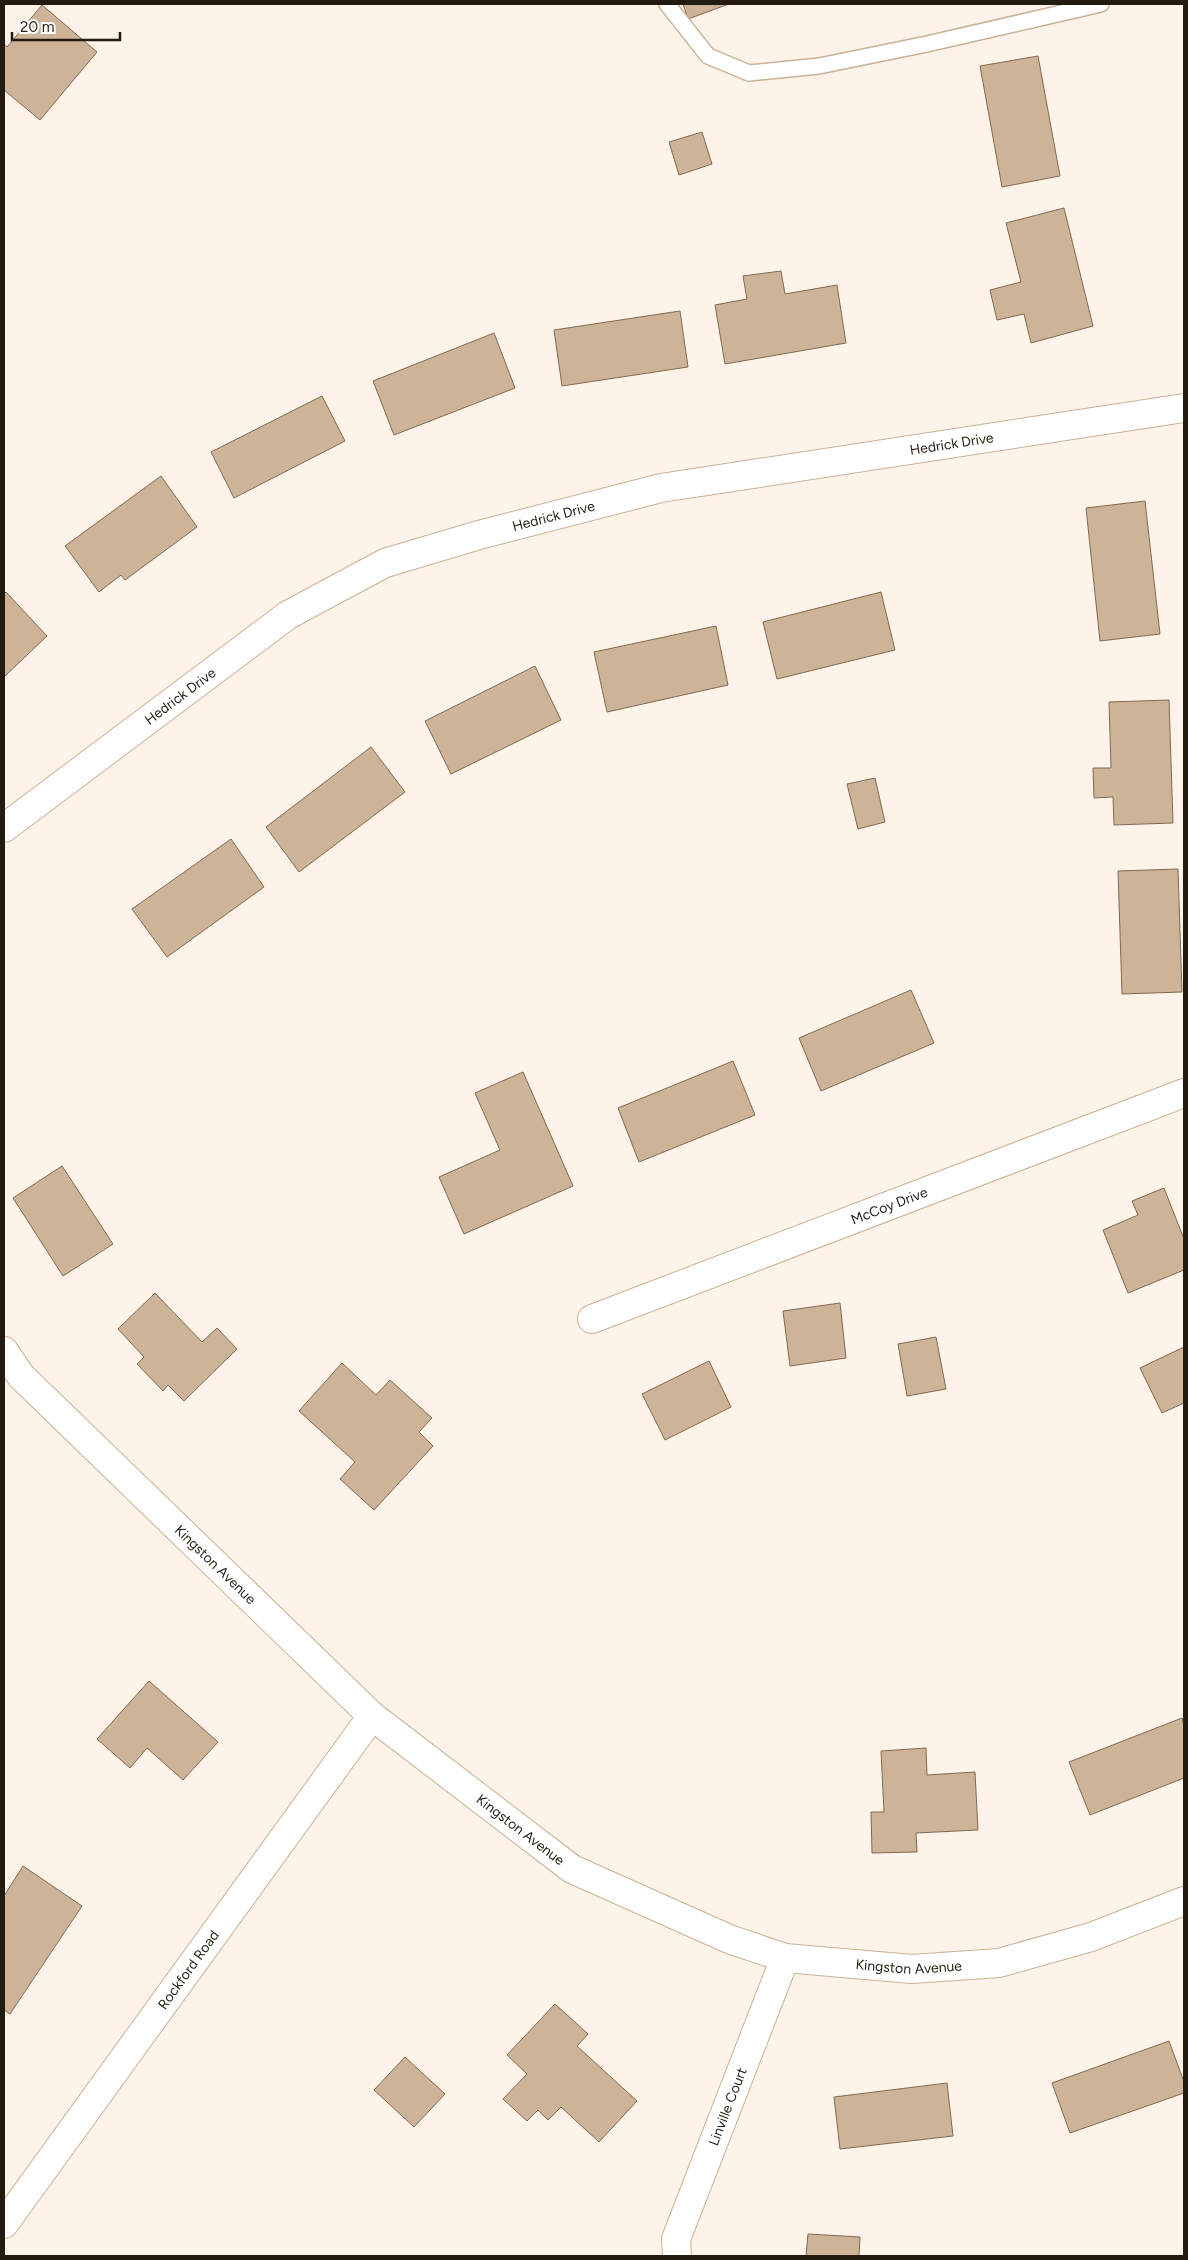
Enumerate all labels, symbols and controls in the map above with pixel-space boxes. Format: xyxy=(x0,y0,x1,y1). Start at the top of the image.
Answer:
scale bar xyxy=(12,10,120,42)
text: 20 m xyxy=(20,18,54,36)
street label: Hedrick Drive xyxy=(908,429,995,458)
street label: Hedrick Drive xyxy=(510,497,597,535)
street label: Hedrick Drive xyxy=(141,664,219,728)
street label: McCoy Drive xyxy=(848,1183,930,1228)
street label: Kingston Avenue xyxy=(171,1521,260,1608)
street label: Kingston Avenue xyxy=(473,1791,568,1869)
street label: Rockford Road xyxy=(154,1927,222,2012)
street label: Kingston Avenue xyxy=(855,1956,963,1978)
street label: Linville Court xyxy=(705,2065,750,2148)

